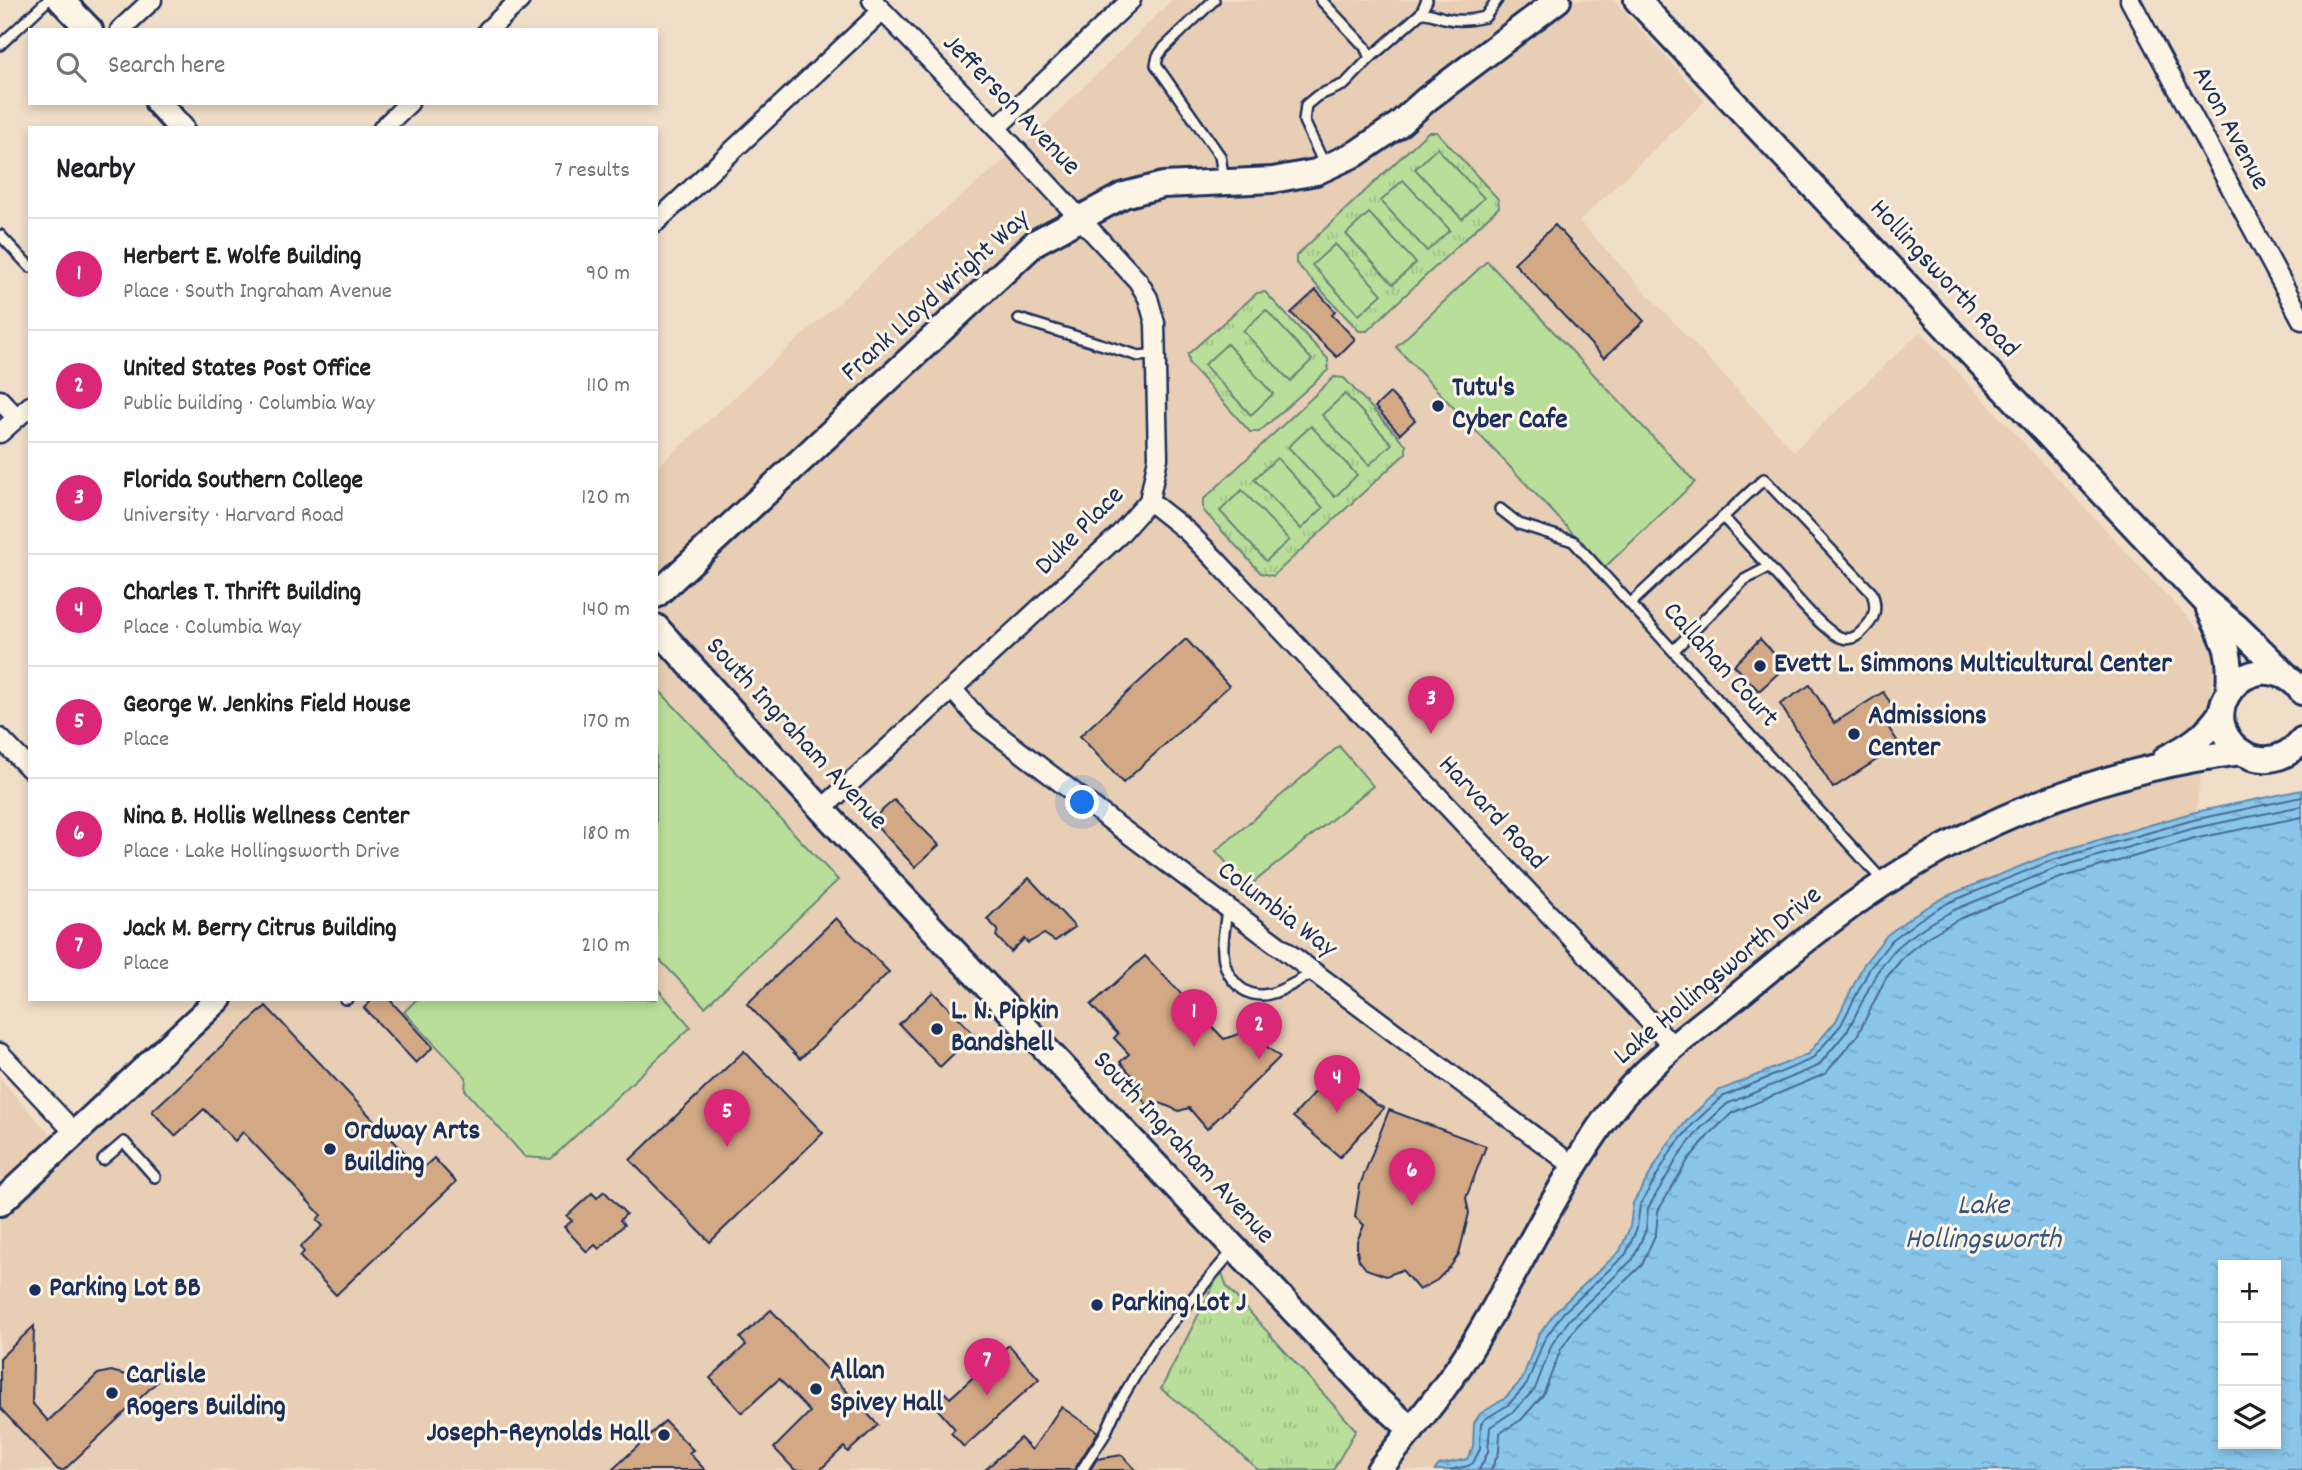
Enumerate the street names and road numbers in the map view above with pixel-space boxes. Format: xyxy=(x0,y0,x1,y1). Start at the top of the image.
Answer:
street label: Jefferson Avenue xyxy=(932,26,1088,186)
street label: Avon Avenue xyxy=(2180,60,2278,198)
street label: Hollingsworth Road xyxy=(1858,191,2028,369)
street label: Frank Lloyd Wright Way xyxy=(834,201,1041,393)
street label: Duke Place xyxy=(1027,478,1135,586)
street label: Callahan Court xyxy=(1651,594,1787,738)
street label: South Ingraham Avenue xyxy=(694,629,896,841)
street label: Harvard Road xyxy=(1427,747,1555,881)
street label: Columbia Way xyxy=(1207,852,1345,970)
street label: Lake Hollingsworth Drive xyxy=(1606,878,1832,1076)
street label: South Ingraham Avenue xyxy=(1081,1043,1283,1255)

